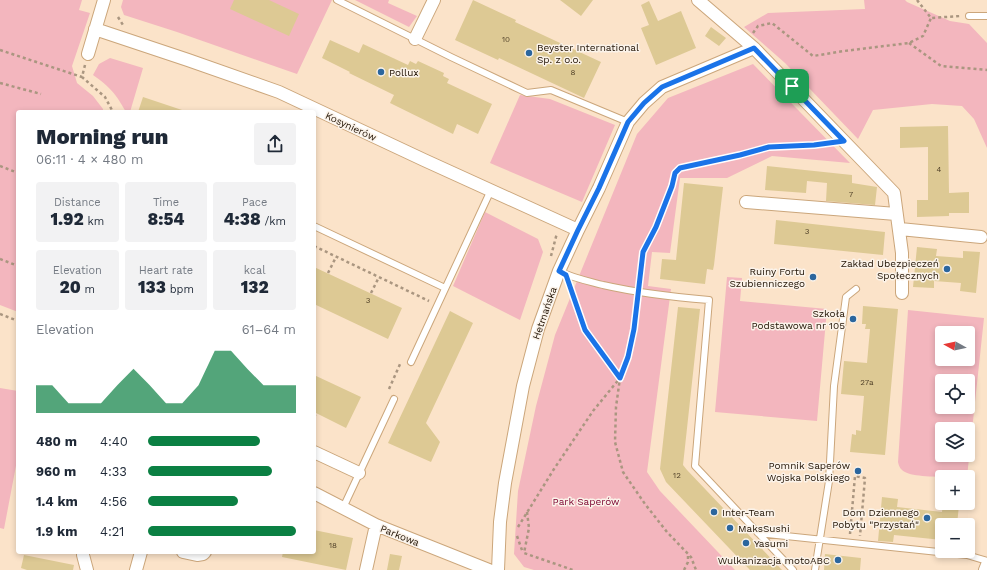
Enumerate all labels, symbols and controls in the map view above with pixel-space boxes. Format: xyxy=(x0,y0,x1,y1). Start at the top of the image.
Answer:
house number: 10 xyxy=(502,35,510,44)
place label: Beyster International Sp. z o.o. xyxy=(537,42,639,65)
marker: Beyster International Sp. z o.o. xyxy=(524,48,534,58)
marker: Pollux xyxy=(376,67,386,77)
place label: Pollux xyxy=(389,67,419,78)
house number: 8 xyxy=(571,68,576,77)
pin xyxy=(775,69,809,103)
icon: arrive xyxy=(781,75,803,97)
street label: Kosynierów xyxy=(324,110,379,143)
button: share xyxy=(254,123,296,165)
text: Morning run xyxy=(36,124,168,149)
text: 06:11 · 4 × 480 m xyxy=(36,152,143,167)
house number: 4 xyxy=(937,165,942,174)
house number: 7 xyxy=(849,190,854,199)
text: Distance xyxy=(54,196,101,209)
text: Time xyxy=(153,196,179,209)
text: Pace xyxy=(242,196,267,209)
text: 1.92 xyxy=(50,209,84,229)
text: 8:54 xyxy=(147,209,185,229)
text: 4:38 xyxy=(223,209,261,229)
text: km xyxy=(84,215,104,228)
text: /km xyxy=(261,215,286,228)
house number: 3 xyxy=(805,227,810,236)
place label: Zakład Ubezpieczeń Społecznych xyxy=(841,258,939,281)
text: Elevation xyxy=(53,264,102,277)
text: Heart rate xyxy=(139,264,193,277)
text: kcal xyxy=(244,264,266,277)
marker: Zakład Ubezpieczeń Społecznych xyxy=(942,264,952,274)
place label: Ruiny Fortu Szubienniczego xyxy=(729,266,805,289)
marker: Ruiny Fortu Szubienniczego xyxy=(808,272,818,282)
text: 20 xyxy=(60,277,81,297)
text: 133 xyxy=(138,277,166,297)
text: 132 xyxy=(241,277,269,297)
text: m xyxy=(81,283,95,296)
text: bpm xyxy=(166,283,194,296)
street label: Hetmańska xyxy=(530,285,559,341)
house number: 3 xyxy=(366,296,371,305)
place label: Szkoła Podstawowa nr 105 xyxy=(751,308,845,331)
marker: Szkoła Podstawowa nr 105 xyxy=(848,314,858,324)
text: Elevation xyxy=(36,322,94,337)
text: 61–64 m xyxy=(242,322,296,337)
north arrow xyxy=(935,326,975,366)
map controls xyxy=(935,326,975,558)
button: locate xyxy=(935,374,975,414)
house number: 27a xyxy=(860,378,874,387)
button: layers xyxy=(935,422,975,462)
text: 480 m xyxy=(36,434,77,449)
text: 4:40 xyxy=(100,434,128,449)
place label: Pomnik Saperów Wojska Polskiego xyxy=(767,460,851,483)
text: 960 m xyxy=(36,464,76,479)
text: 4:33 xyxy=(100,464,127,479)
marker: Pomnik Saperów Wojska Polskiego xyxy=(853,466,863,476)
button: + xyxy=(935,470,975,510)
house number: 12 xyxy=(673,471,681,480)
text: 1.4 km xyxy=(36,494,78,509)
text: 4:56 xyxy=(100,494,127,509)
park label: Park Saperów xyxy=(553,496,620,507)
marker: Inter-Team xyxy=(709,507,719,517)
place label: Inter-Team xyxy=(722,507,774,518)
place label: Dom Dziennego Pobytu "Przystań" xyxy=(832,507,919,530)
marker: Dom Dziennego Pobytu "Przystań" xyxy=(922,513,932,523)
button: − xyxy=(935,518,975,558)
street label: Parkowa xyxy=(379,523,421,548)
marker: MaksSushi xyxy=(725,523,735,533)
place label: MaksSushi xyxy=(738,523,790,534)
text: 1.9 km xyxy=(36,524,77,539)
text: 4:21 xyxy=(100,524,124,539)
marker: Yasumi xyxy=(741,538,751,548)
place label: Yasumi xyxy=(754,538,788,549)
house number: 18 xyxy=(329,541,337,550)
place label: Wulkanizacja motoABC xyxy=(718,555,830,566)
marker: Wulkanizacja motoABC xyxy=(833,555,843,565)

